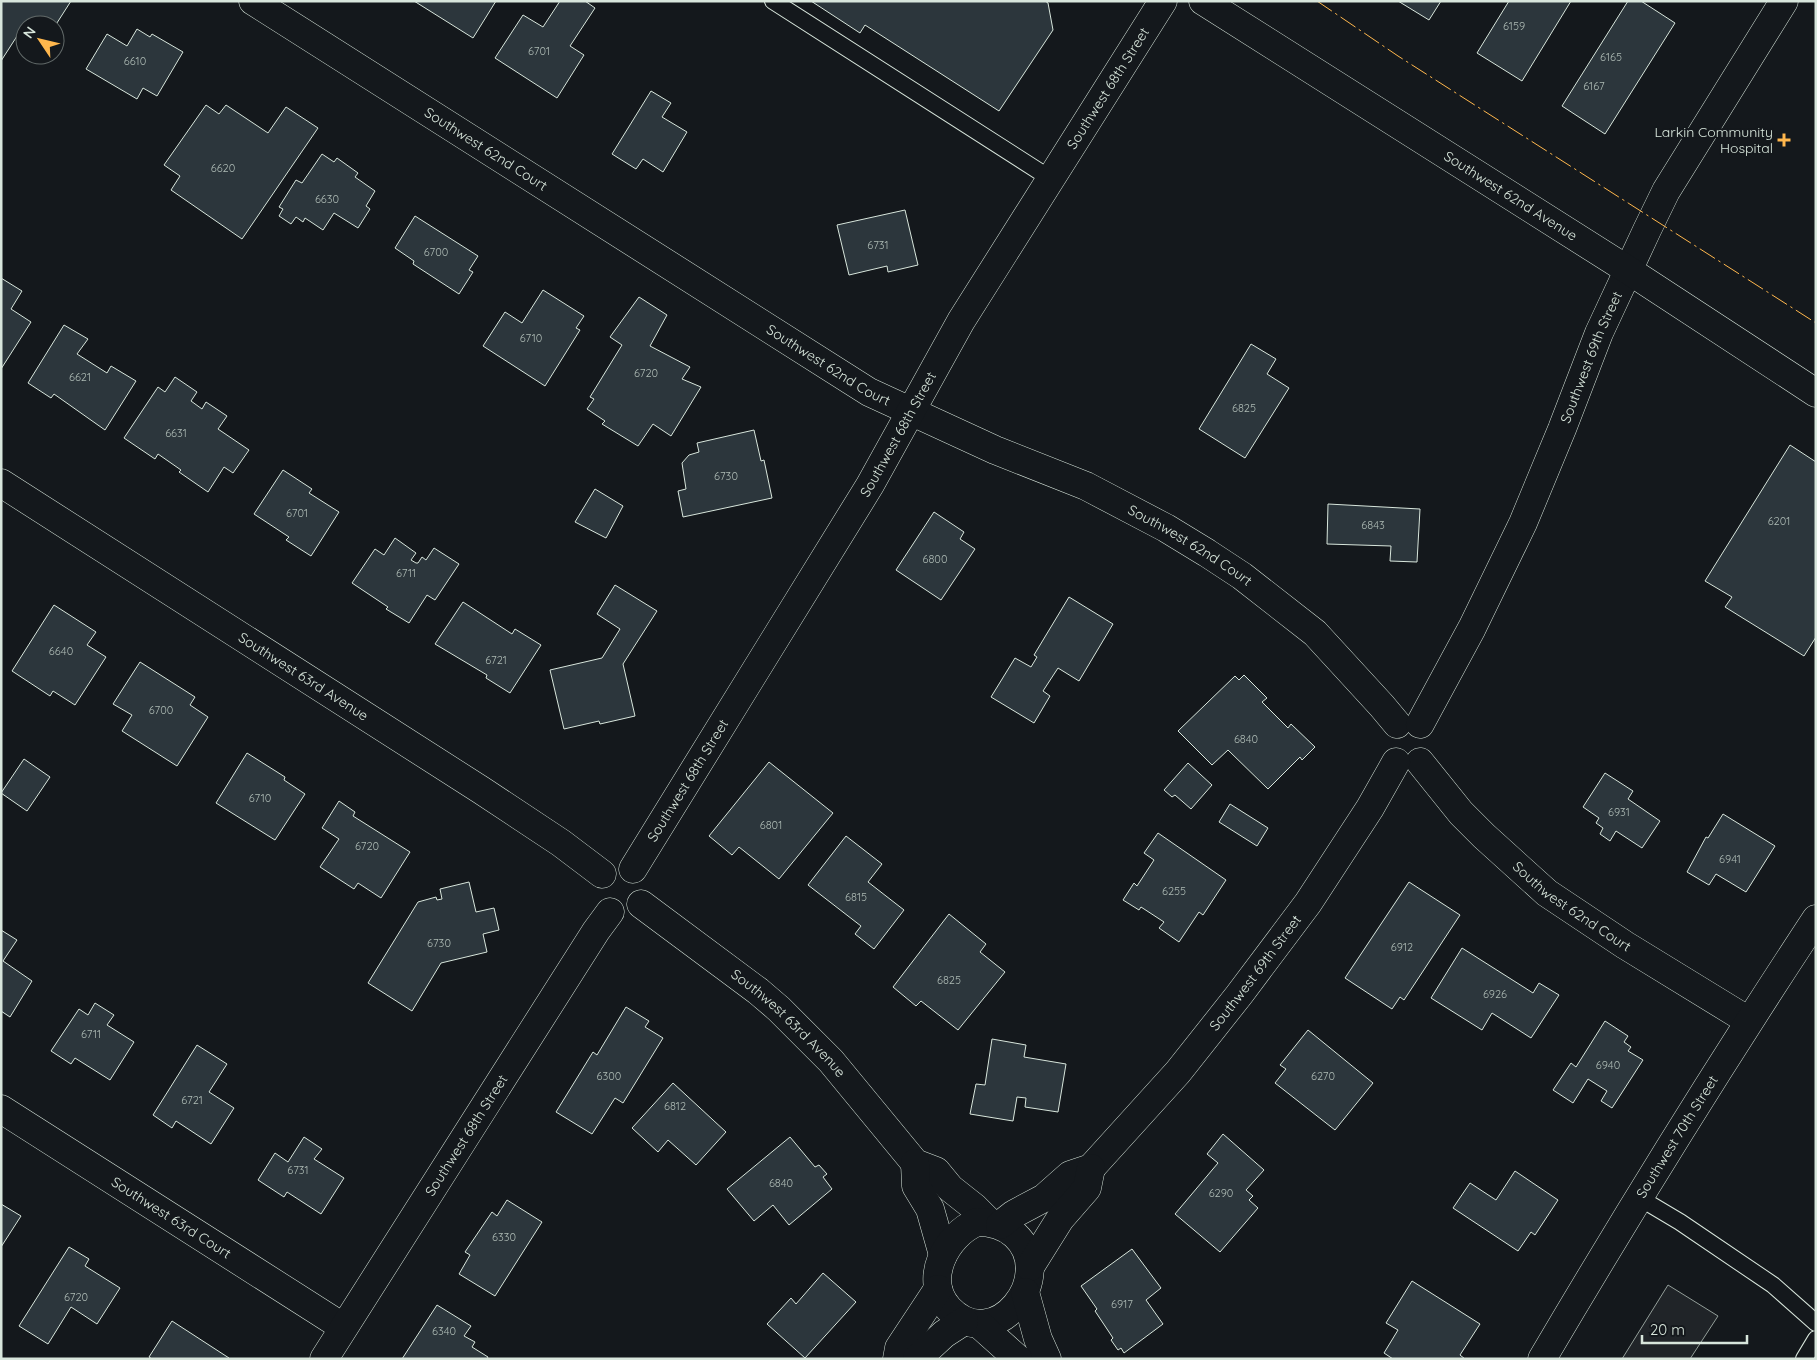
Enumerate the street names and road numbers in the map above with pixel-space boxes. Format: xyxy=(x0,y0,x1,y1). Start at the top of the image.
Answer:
street label: Southwest 68th Street xyxy=(1063,24,1153,153)
street label: Southwest 62nd Court xyxy=(421,103,551,195)
street label: Southwest 62nd Avenue xyxy=(1441,147,1581,245)
street label: Southwest 69th Street xyxy=(1556,288,1626,426)
street label: Southwest 62nd Court xyxy=(763,320,893,410)
street label: Southwest 68th Street xyxy=(856,368,940,500)
street label: Southwest 62nd Court xyxy=(1125,501,1256,590)
street label: Southwest 63rd Avenue xyxy=(235,628,372,725)
street label: Southwest 68th Street xyxy=(643,716,732,845)
street label: Southwest 62nd Court xyxy=(1509,858,1634,956)
street label: Southwest 69th Street xyxy=(1205,911,1305,1034)
street label: Southwest 63rd Avenue xyxy=(728,965,850,1081)
street label: Southwest 68th Street xyxy=(421,1071,512,1199)
street label: Southwest 70th Street xyxy=(1632,1072,1722,1201)
street label: Southwest 63rd Court xyxy=(108,1173,235,1263)

